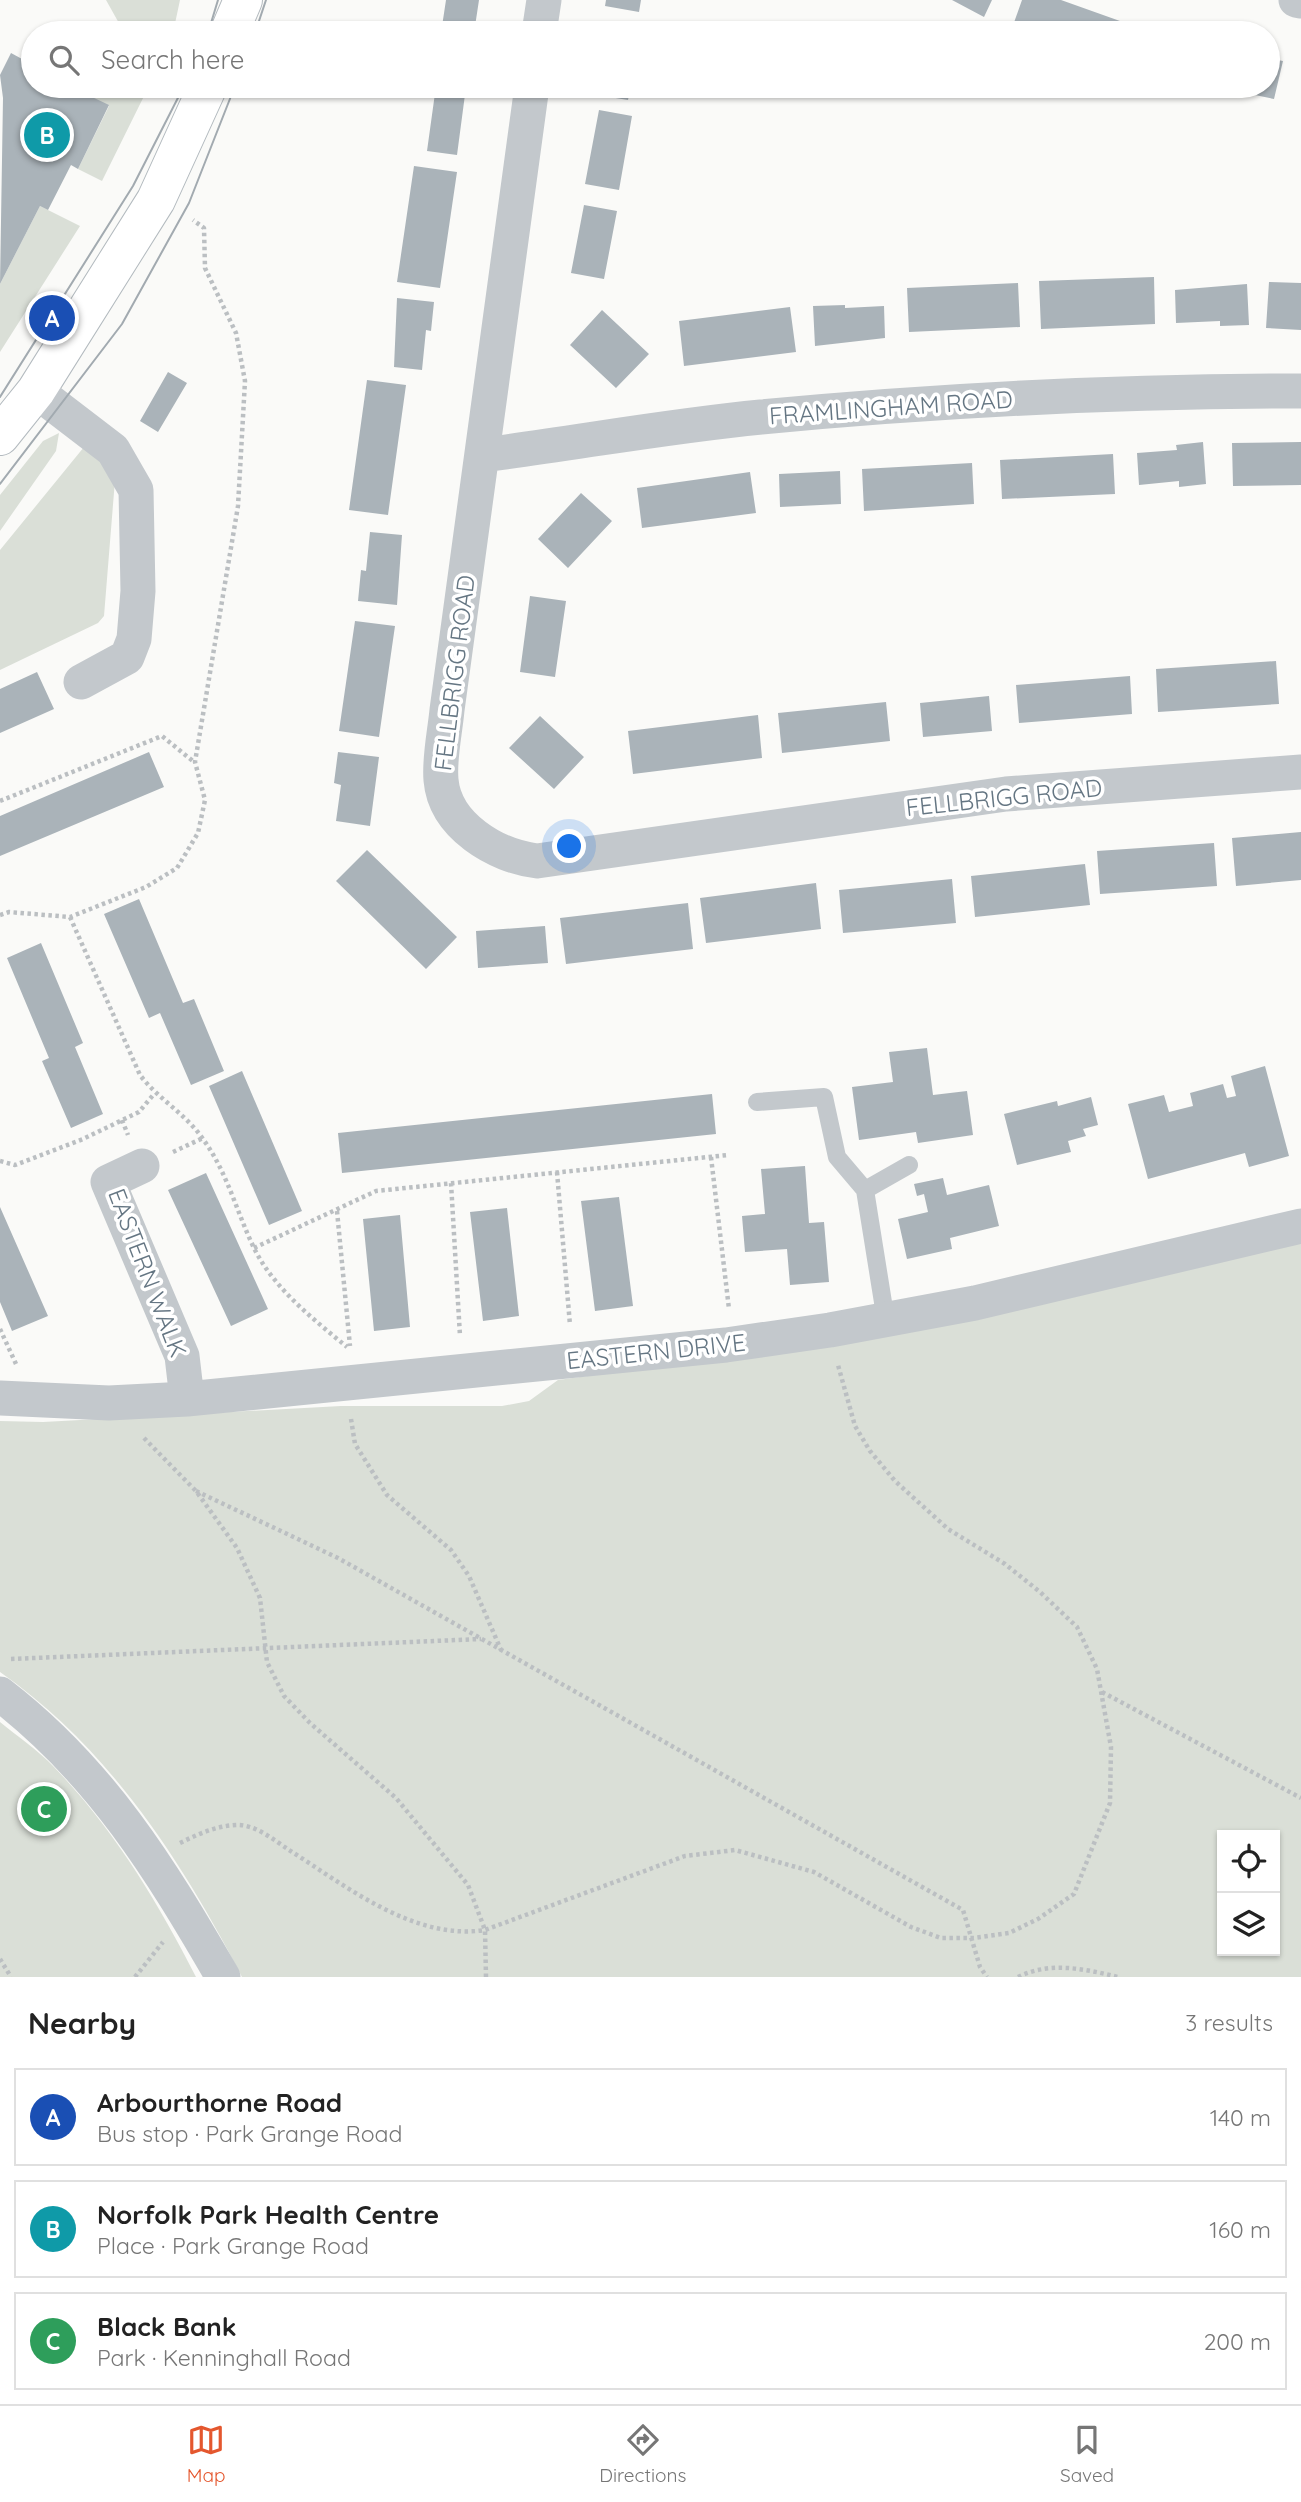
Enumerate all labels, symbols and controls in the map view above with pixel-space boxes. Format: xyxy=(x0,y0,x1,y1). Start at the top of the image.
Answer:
search box xyxy=(21,21,1280,98)
icon: search xyxy=(45,41,83,79)
text: Search here xyxy=(101,43,245,76)
pin: B xyxy=(24,109,70,161)
pin: A xyxy=(29,292,75,344)
street label: FRAMLINGHAM ROAD xyxy=(768,384,1014,430)
street label: FELLBRIGG ROAD xyxy=(427,573,481,773)
street label: FELLBRIGG ROAD xyxy=(904,772,1104,822)
your location xyxy=(552,829,586,863)
street label: EASTERN WALK xyxy=(102,1184,194,1361)
street label: EASTERN DRIVE xyxy=(565,1327,747,1375)
pin: C xyxy=(21,1783,67,1835)
map controls xyxy=(1217,1830,1280,1956)
button: locate xyxy=(1217,1830,1280,1893)
button: layers xyxy=(1217,1893,1280,1956)
text: Nearby xyxy=(28,2004,136,2042)
text: 3 results xyxy=(1185,2008,1273,2037)
text: Arbourthorne Road xyxy=(97,2086,342,2119)
text: A xyxy=(46,2103,60,2132)
text: 140 m xyxy=(1210,2103,1271,2132)
text: Bus stop · Park Grange Road xyxy=(97,2119,402,2148)
text: Norfolk Park Health Centre xyxy=(97,2198,439,2231)
text: B xyxy=(45,2215,61,2244)
text: 160 m xyxy=(1209,2215,1271,2244)
text: Place · Park Grange Road xyxy=(97,2231,369,2260)
text: Black Bank xyxy=(97,2310,237,2343)
text: C xyxy=(46,2327,60,2356)
text: 200 m xyxy=(1204,2327,1271,2356)
text: Park · Kenninghall Road xyxy=(97,2343,351,2372)
tab: Map xyxy=(187,2421,226,2487)
tab: Directions xyxy=(599,2421,686,2487)
tab: Saved xyxy=(1060,2421,1114,2487)

